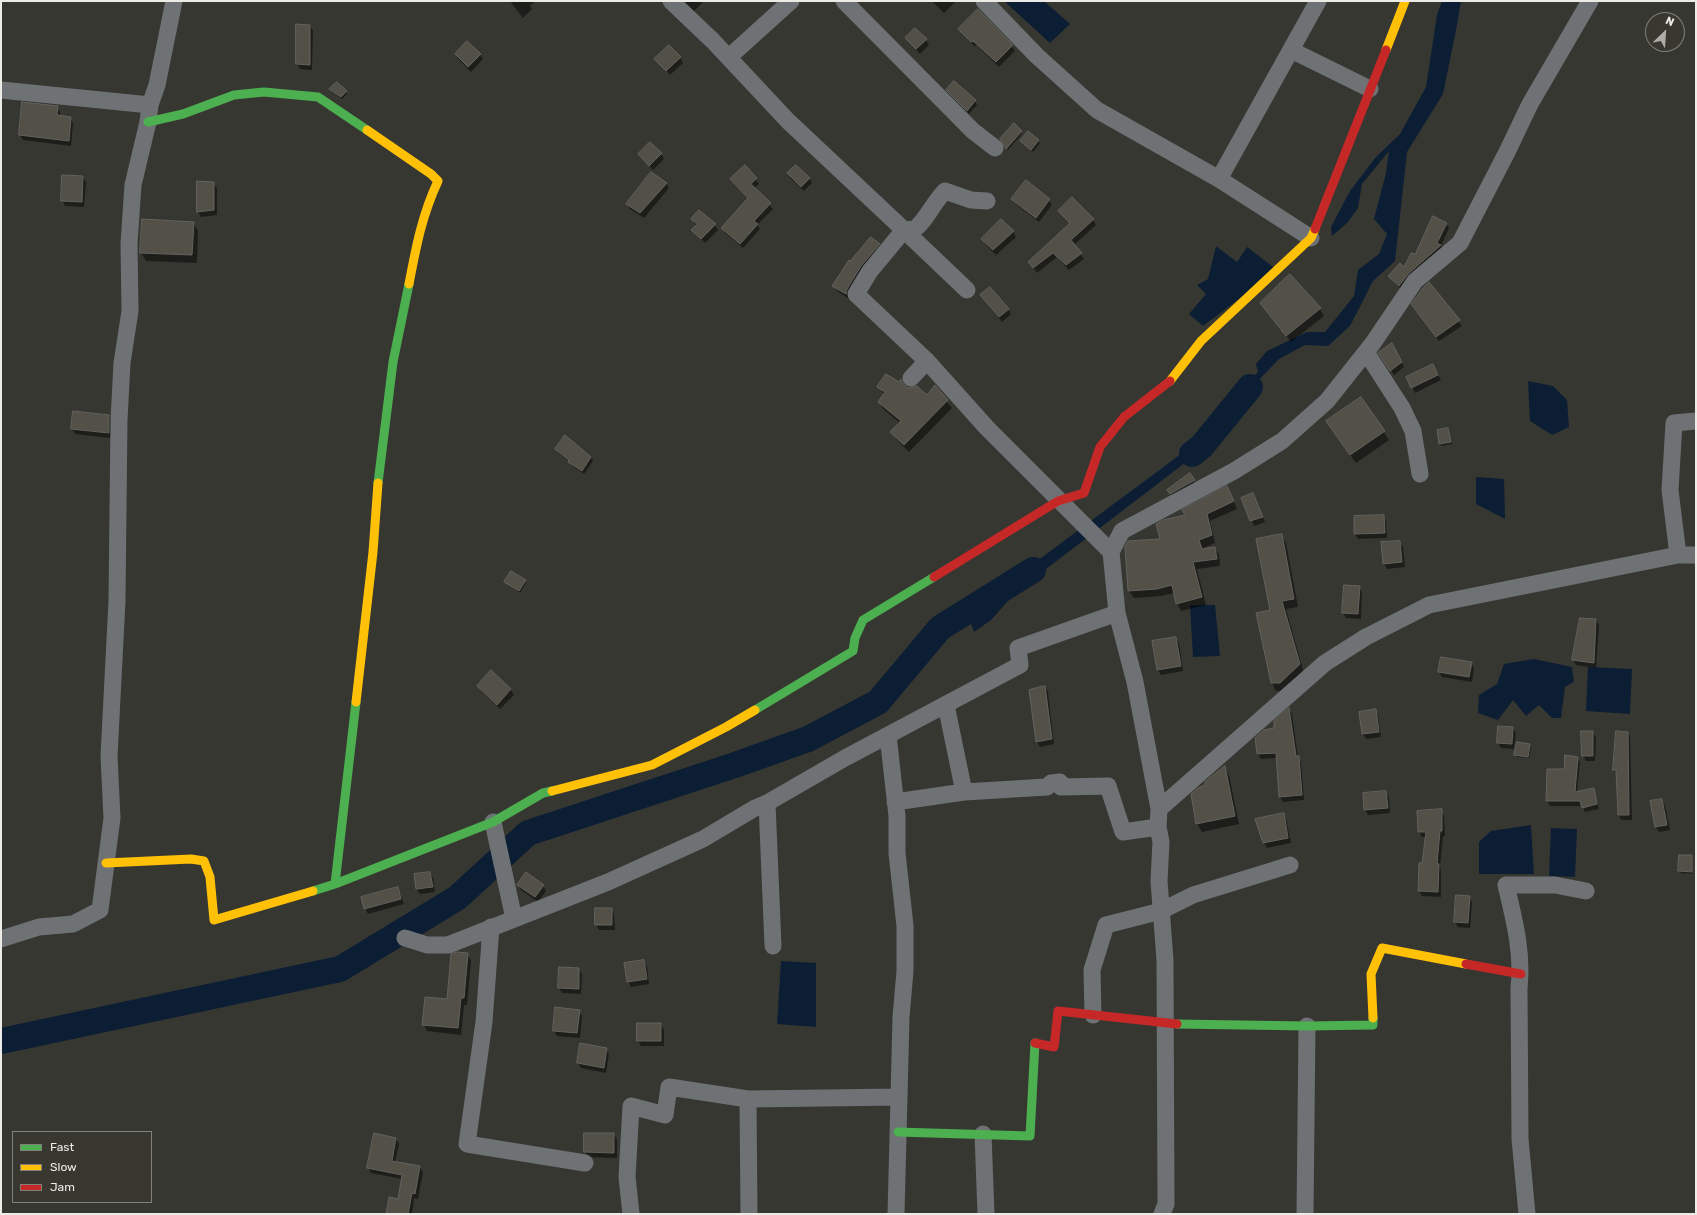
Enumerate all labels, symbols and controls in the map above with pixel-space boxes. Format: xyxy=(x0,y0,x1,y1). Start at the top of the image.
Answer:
north arrow xyxy=(1645,12,1685,52)
text: N xyxy=(1664,14,1676,29)
legend xyxy=(12,1131,152,1203)
text: Fast xyxy=(50,1140,74,1154)
text: Slow xyxy=(50,1160,77,1174)
text: Jam xyxy=(50,1180,75,1194)

